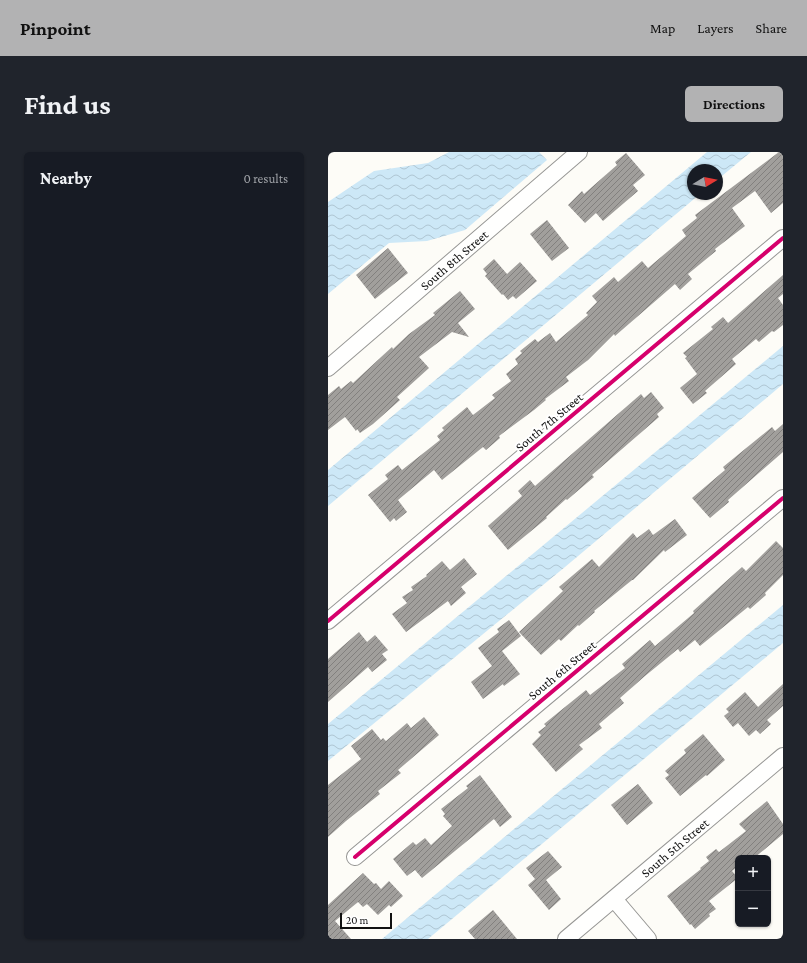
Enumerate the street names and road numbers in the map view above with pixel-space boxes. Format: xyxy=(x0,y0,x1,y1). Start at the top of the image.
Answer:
street label: South 8th Street xyxy=(417,226,491,293)
street label: South 7th Street xyxy=(512,389,586,455)
street label: South 6th Street xyxy=(525,637,599,703)
street label: South 5th Street xyxy=(638,814,712,880)

